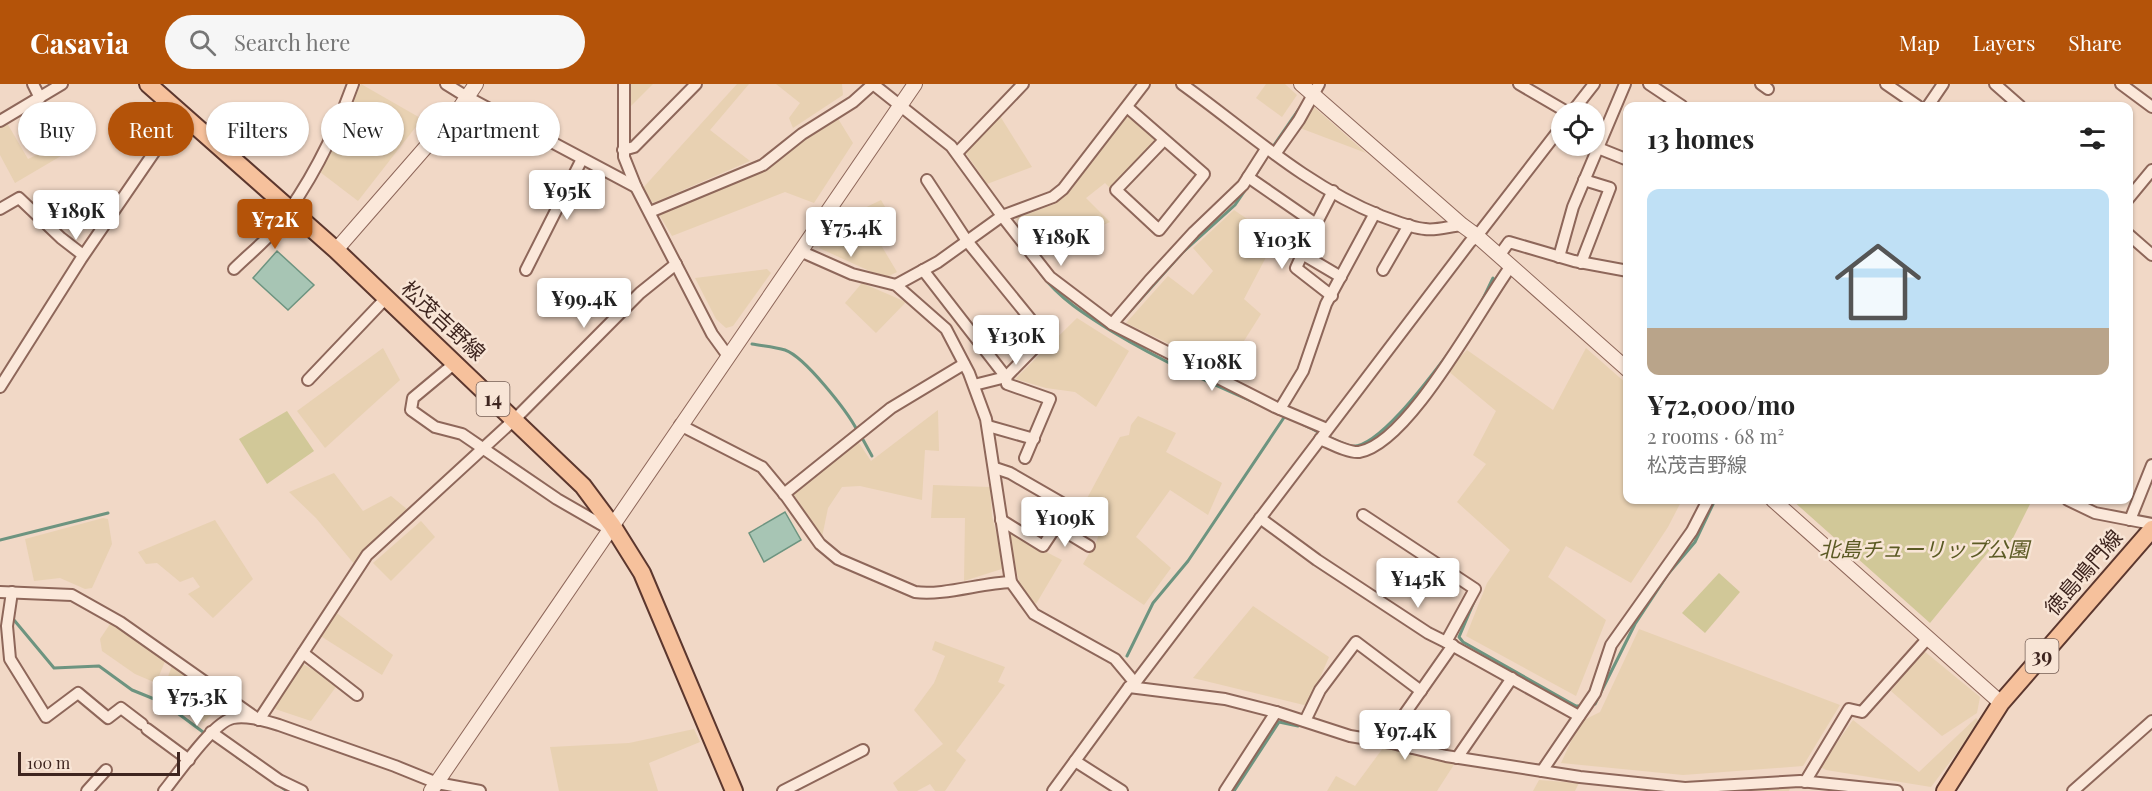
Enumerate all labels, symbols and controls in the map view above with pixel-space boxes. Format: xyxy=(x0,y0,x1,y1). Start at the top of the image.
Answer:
search box xyxy=(165,15,585,69)
text: Casavia xyxy=(30,24,129,61)
icon: search xyxy=(186,26,219,59)
text: Search here xyxy=(234,27,350,57)
text: Map xyxy=(1899,28,1940,56)
text: Layers xyxy=(1973,28,2035,56)
text: Share xyxy=(2068,28,2122,56)
chip: Buy xyxy=(18,102,96,156)
chip: Rent xyxy=(108,102,194,156)
chip: Filters xyxy=(206,102,309,156)
chip: New xyxy=(321,102,404,156)
chip: Apartment xyxy=(416,102,560,156)
map controls xyxy=(1551,102,1605,156)
button: locate xyxy=(1551,102,1605,156)
text: 13 homes xyxy=(1647,121,1754,156)
icon: filters xyxy=(2076,122,2109,155)
pin: ¥95K xyxy=(531,170,603,221)
text: ¥95K xyxy=(543,176,591,203)
pin: ¥189K xyxy=(34,190,118,241)
text: ¥189K xyxy=(47,196,105,223)
pin: ¥72K xyxy=(239,199,311,250)
text: ¥72K xyxy=(251,205,299,232)
pin: ¥75.4K xyxy=(802,207,900,258)
text: ¥75.4K xyxy=(820,213,882,240)
pin: ¥189K xyxy=(1019,216,1103,267)
pin: ¥103K xyxy=(1240,219,1324,270)
text: ¥189K xyxy=(1032,222,1090,249)
text: ¥103K xyxy=(1253,225,1311,252)
icon: home xyxy=(1824,228,1932,336)
street label: 松茂吉野線 xyxy=(396,273,492,366)
pin: ¥99.4K xyxy=(535,278,633,329)
text: ¥99.4K xyxy=(551,284,617,311)
pin: ¥130K xyxy=(974,315,1058,366)
text: ¥130K xyxy=(987,321,1045,348)
pin: ¥108K xyxy=(1170,341,1254,392)
text: ¥108K xyxy=(1182,347,1242,374)
road number: 14 xyxy=(476,382,510,416)
text: ¥72,000/mo xyxy=(1647,387,1795,422)
text: 2 rooms · 68 m² xyxy=(1647,422,1784,449)
text: 松茂吉野線 xyxy=(1647,450,1747,477)
pin: ¥109K xyxy=(1023,497,1107,548)
text: ¥109K xyxy=(1035,503,1095,530)
street label: 徳島鳴門線 xyxy=(2037,523,2127,620)
park label: 北島チューリップ公園 xyxy=(1819,534,2032,562)
pin: ¥145K xyxy=(1376,558,1460,609)
text: ¥145K xyxy=(1390,564,1446,591)
road number: 39 xyxy=(2026,639,2058,673)
pin: ¥75.3K xyxy=(148,676,246,727)
text: ¥75.3K xyxy=(167,682,227,709)
pin: ¥97.4K xyxy=(1356,710,1454,761)
text: ¥97.4K xyxy=(1373,716,1437,743)
scale bar xyxy=(18,749,180,776)
text: 100 m xyxy=(27,752,70,773)

